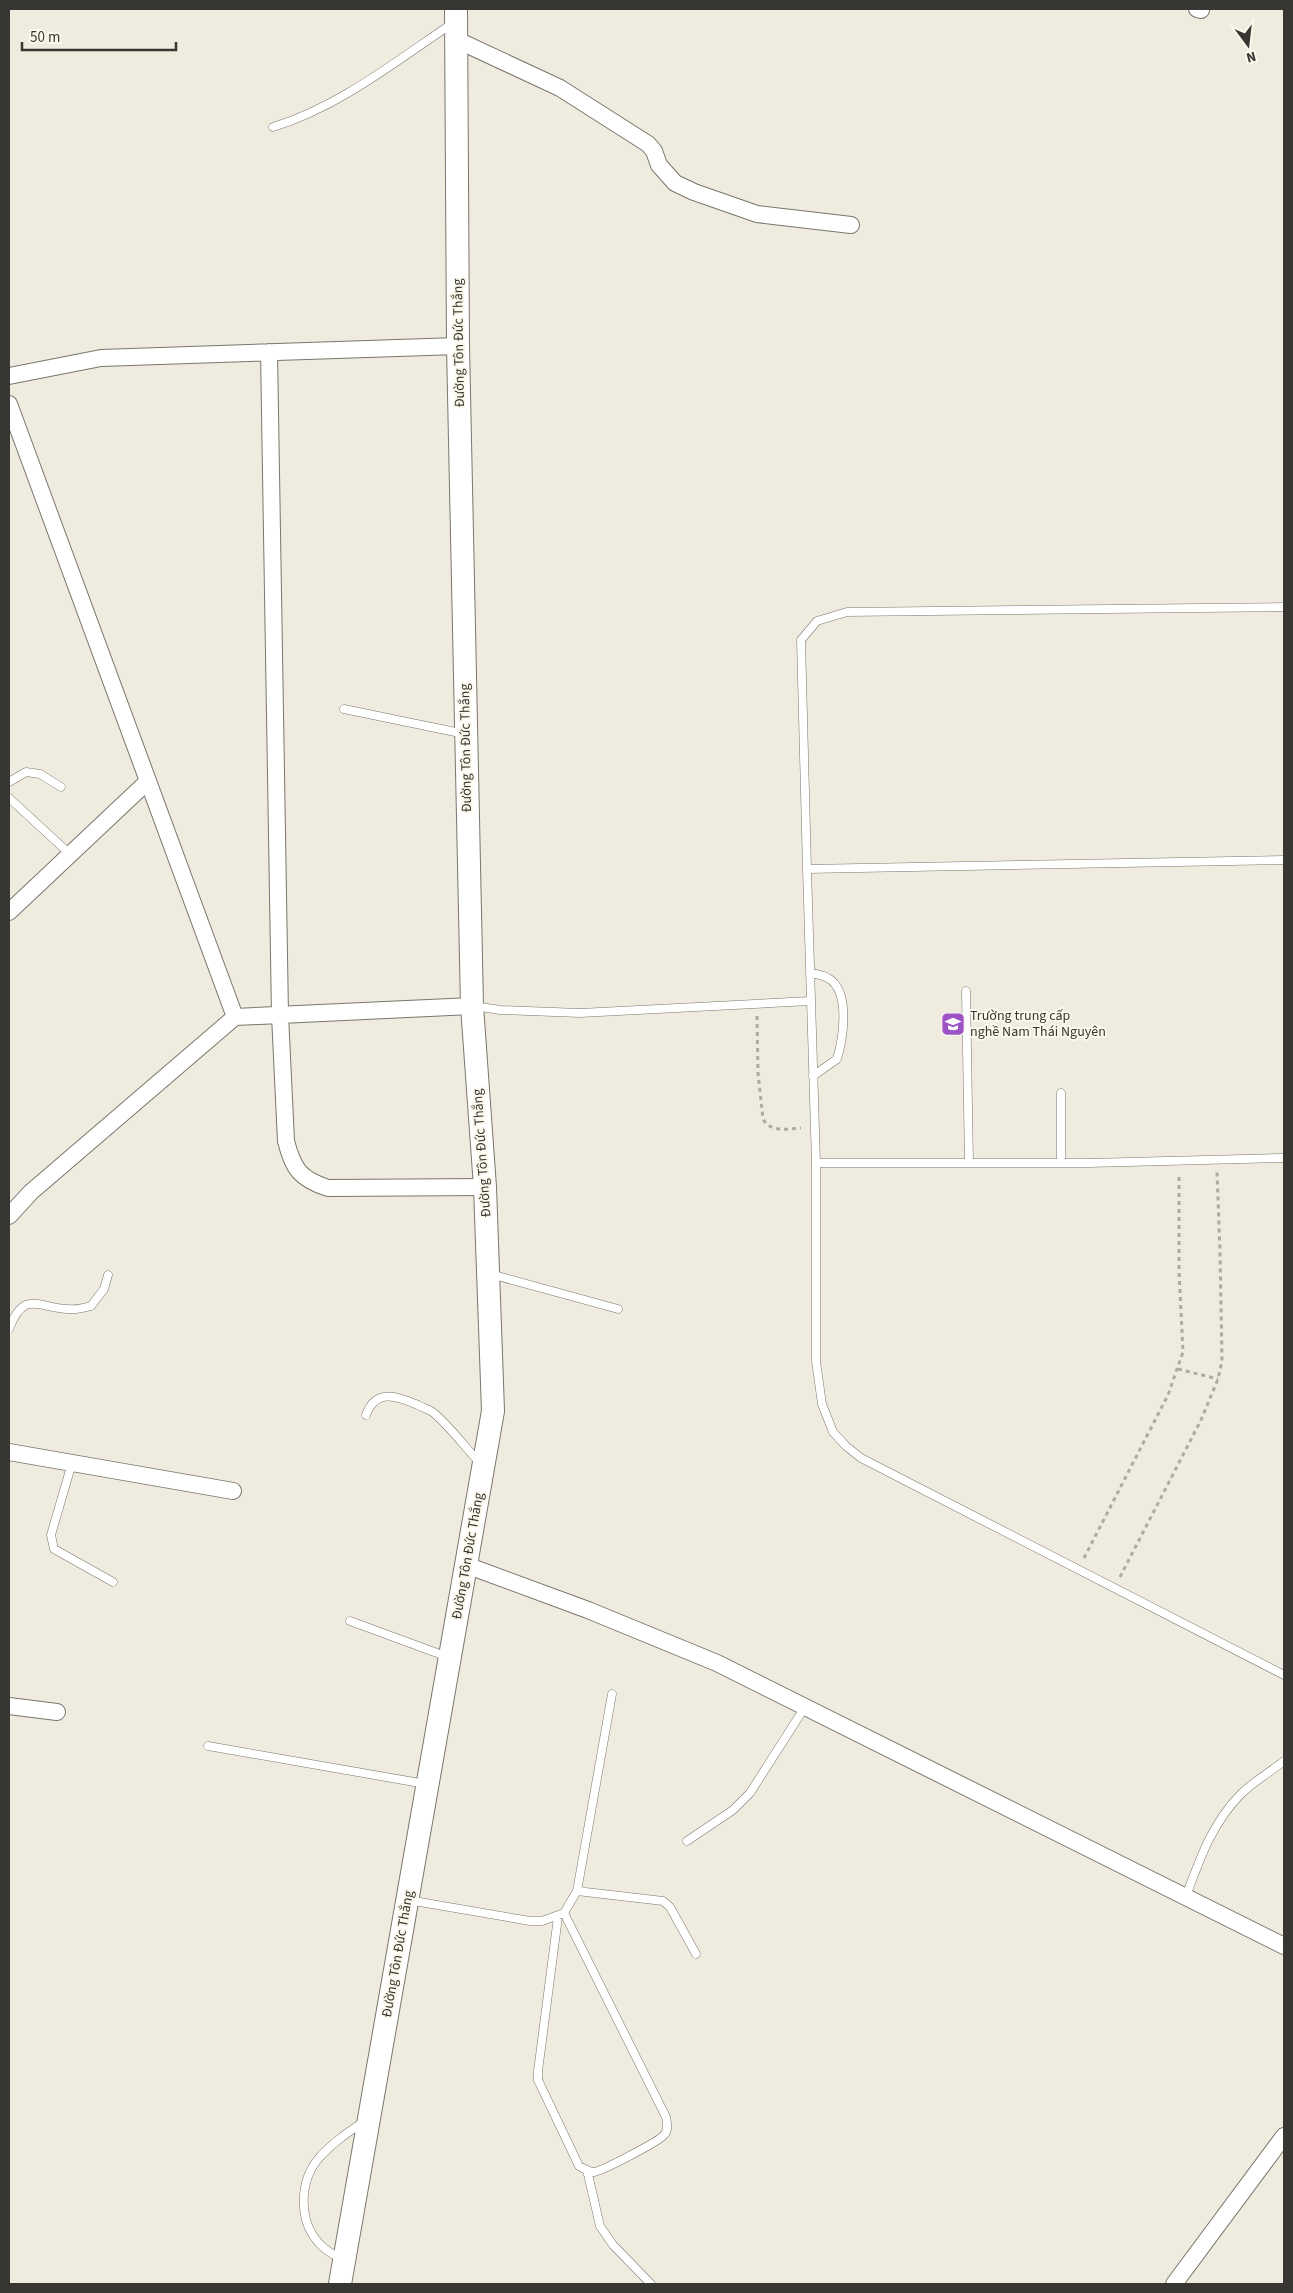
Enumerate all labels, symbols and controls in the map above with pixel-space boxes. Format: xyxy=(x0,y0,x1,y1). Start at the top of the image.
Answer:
scale bar xyxy=(22,20,176,52)
north arrow xyxy=(1223,20,1273,70)
text: 50 m xyxy=(30,27,60,48)
text: N xyxy=(1244,46,1258,67)
street label: Đường Tôn Đức Thắng xyxy=(448,278,470,408)
street label: Đường Tôn Đức Thắng xyxy=(455,683,477,813)
place label: Trường trung cấp nghề Nam Thái Nguyên xyxy=(970,1006,1106,1042)
school or university icon: Trường trung cấp nghề Nam Thái Nguyên xyxy=(940,1011,966,1037)
street label: Đường Tôn Đức Thắng xyxy=(468,1088,496,1218)
street label: Đường Tôn Đức Thắng xyxy=(447,1491,489,1621)
street label: Đường Tôn Đức Thắng xyxy=(377,1889,419,2019)

